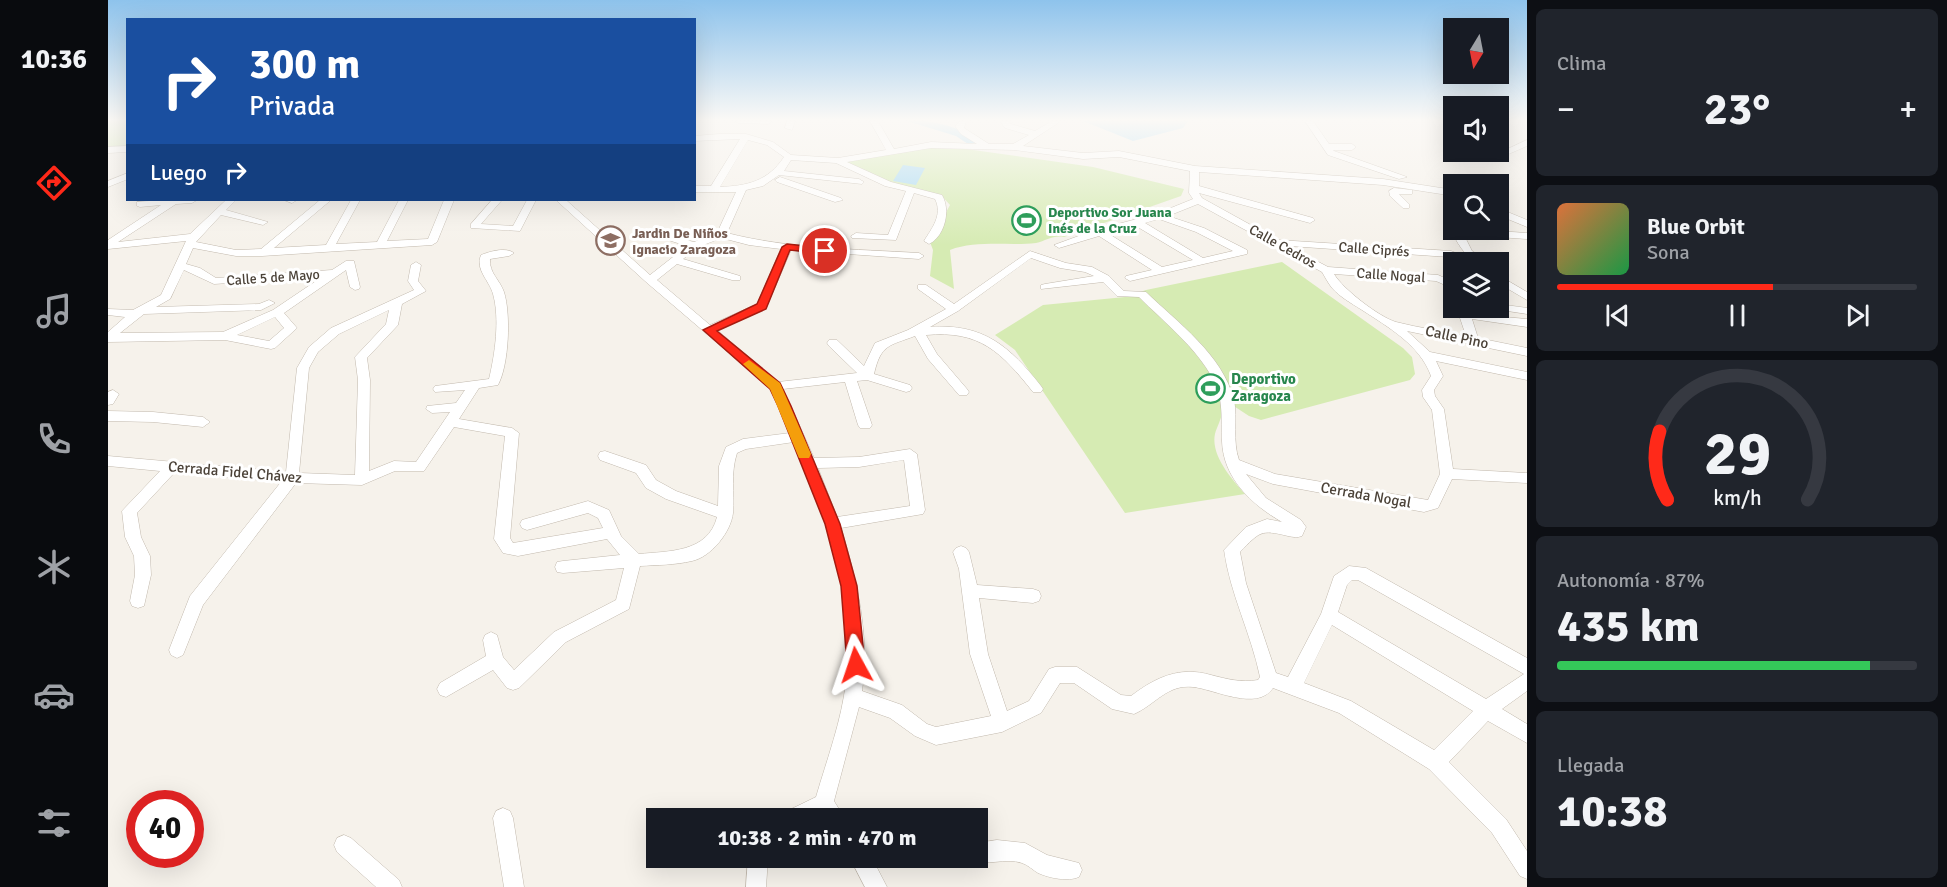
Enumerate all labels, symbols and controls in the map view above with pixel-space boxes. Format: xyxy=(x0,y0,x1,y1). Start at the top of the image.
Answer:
north arrow xyxy=(1443,18,1509,84)
map controls xyxy=(1443,18,1509,318)
text: 300 m xyxy=(249,39,360,90)
icon: right xyxy=(150,42,228,120)
text: 10:36 xyxy=(21,43,87,76)
text: Clima xyxy=(1557,51,1606,76)
text: 23° xyxy=(1704,82,1770,137)
text: − xyxy=(1557,89,1575,130)
text: + xyxy=(1899,89,1917,130)
text: Privada xyxy=(249,90,335,123)
button: sound xyxy=(1443,96,1509,162)
icon: right xyxy=(219,156,252,189)
text: Luego xyxy=(150,159,207,186)
icon: directions xyxy=(33,162,75,204)
button: search xyxy=(1443,174,1509,240)
sports icon: Deportivo Sor Juana Inés de la Cruz xyxy=(1011,204,1043,236)
place label: Deportivo Sor Juana Inés de la Cruz xyxy=(1048,204,1172,237)
text: Blue Orbit xyxy=(1647,213,1745,240)
street label: Calle Cedros xyxy=(1246,221,1319,272)
school or university icon: Jardin De Niños Ignacio Zaragoza xyxy=(595,225,627,257)
place label: Jardin De Niños Ignacio Zaragoza xyxy=(632,225,736,258)
pin xyxy=(799,225,850,276)
icon: arrive xyxy=(808,234,841,267)
street label: Calle Ciprés xyxy=(1338,239,1410,260)
text: Sona xyxy=(1647,240,1690,265)
button: layers xyxy=(1443,252,1509,318)
street label: Calle Nogal xyxy=(1356,265,1426,286)
street label: Calle 5 de Mayo xyxy=(226,266,320,289)
icon: music xyxy=(33,290,75,332)
icon: previous xyxy=(1601,299,1634,332)
icon: pause xyxy=(1721,299,1754,332)
icon: next xyxy=(1841,299,1874,332)
street label: Calle Pino xyxy=(1424,321,1491,353)
place label: Deportivo Zaragoza xyxy=(1231,370,1296,405)
sports icon: Deportivo Zaragoza xyxy=(1194,372,1226,404)
text: 29 xyxy=(1703,416,1771,493)
icon: phone xyxy=(33,418,75,460)
street label: Cerrada Fidel Chávez xyxy=(167,457,303,487)
street label: Cerrada Nogal xyxy=(1319,478,1413,512)
text: km/h xyxy=(1713,486,1761,512)
icon: climate xyxy=(33,546,75,588)
text: Autonomía · 87% xyxy=(1557,568,1705,593)
text: 435 km xyxy=(1557,599,1700,654)
position arrow xyxy=(824,633,888,697)
icon: car xyxy=(33,674,75,716)
text: Llegada xyxy=(1557,753,1624,778)
text: 10:38 xyxy=(1557,784,1667,839)
speed limit sign: 40 xyxy=(126,790,204,868)
icon: filters xyxy=(33,802,75,844)
text: 10:38 · 2 min · 470 m xyxy=(717,824,917,851)

